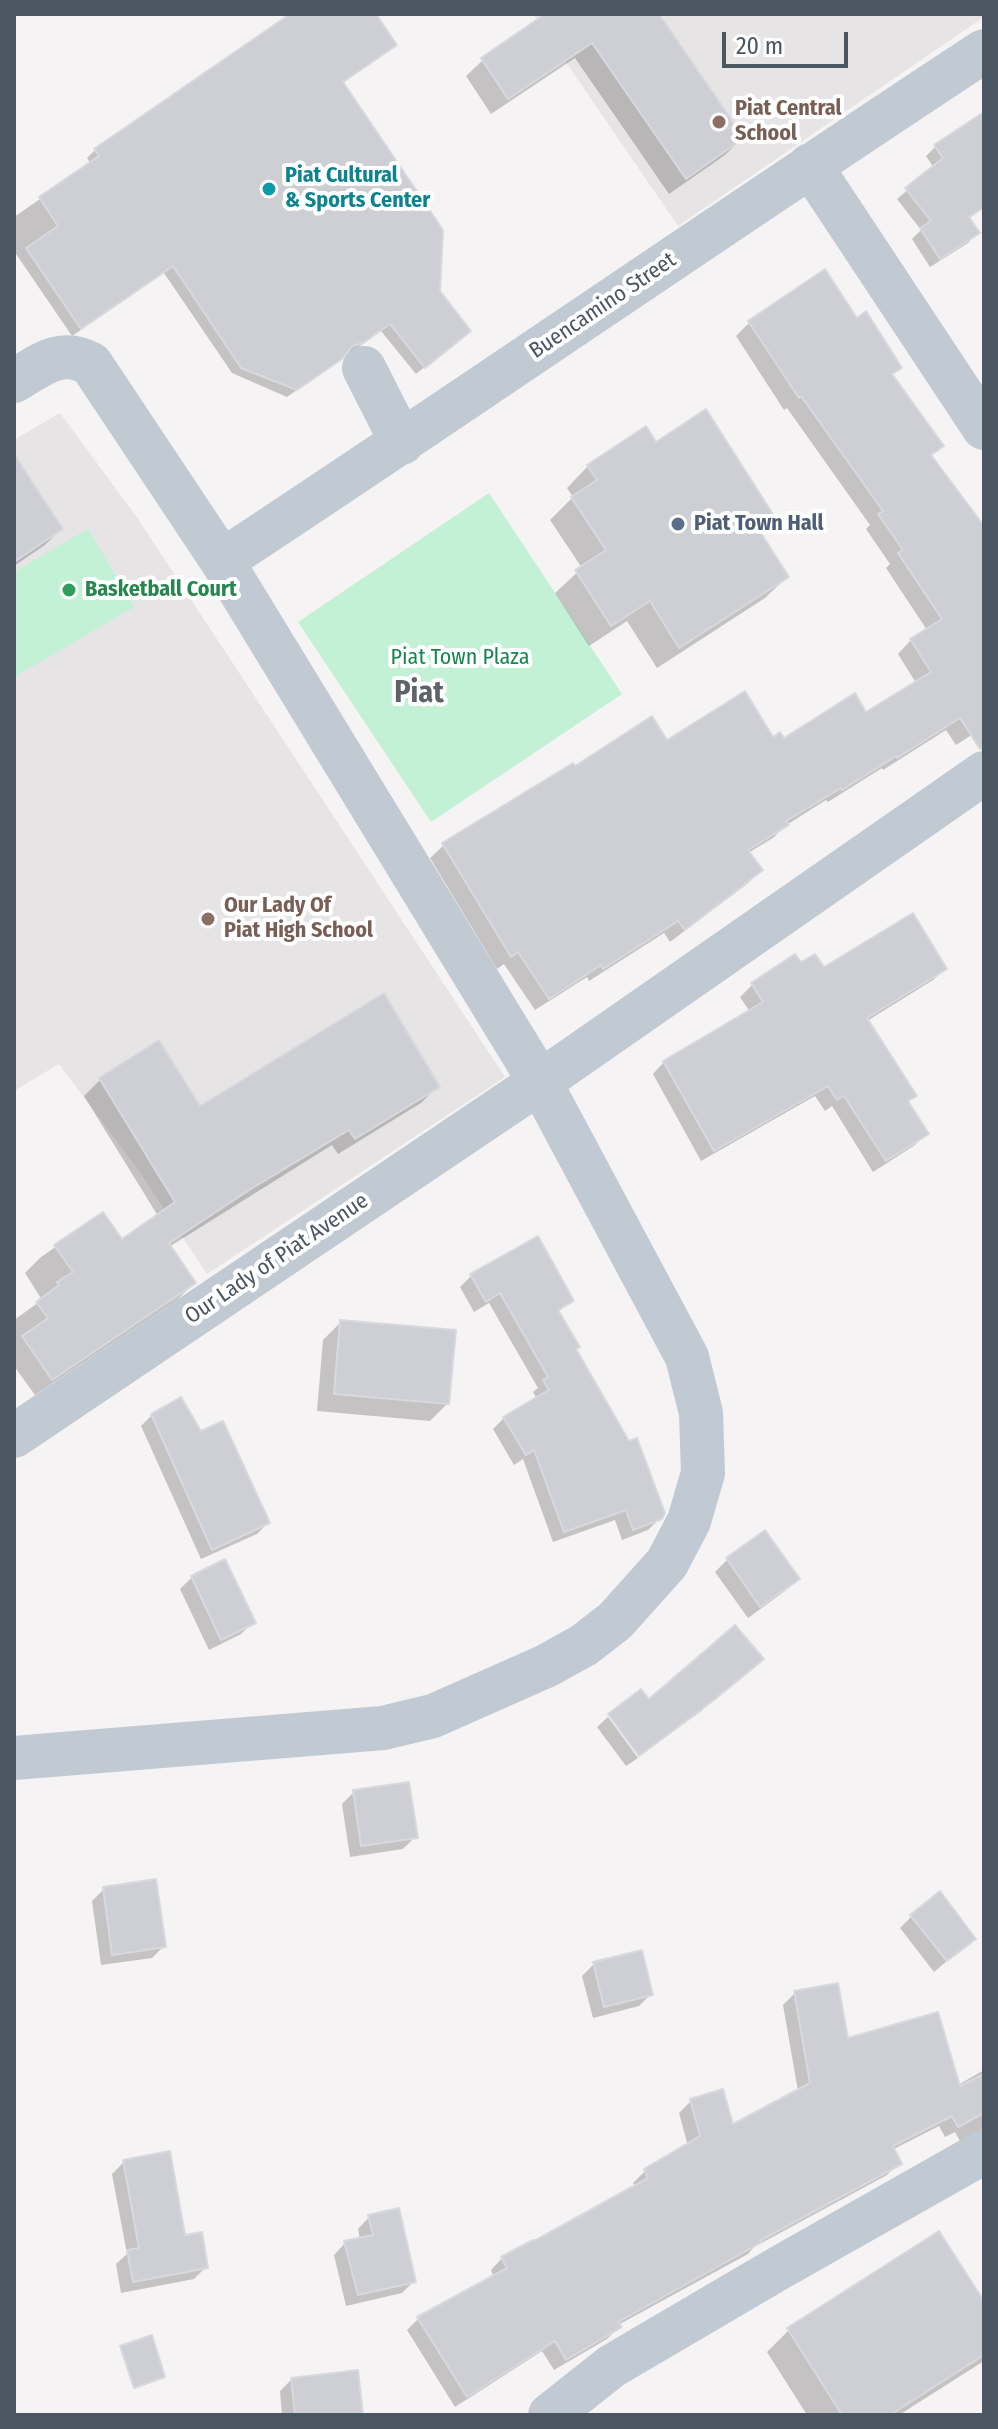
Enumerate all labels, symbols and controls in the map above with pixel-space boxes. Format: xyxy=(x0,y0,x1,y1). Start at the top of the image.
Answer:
scale bar xyxy=(726,16,852,66)
text: 20 m xyxy=(736,32,783,60)
place label: Piat Central School xyxy=(735,96,842,148)
marker: Piat Central School xyxy=(710,113,728,131)
place label: Piat Cultural & Sports Center xyxy=(285,163,430,214)
marker: Piat Cultural & Sports Center xyxy=(260,180,278,198)
street label: Buencamino Street xyxy=(525,247,681,365)
place label: Piat Town Hall xyxy=(694,511,823,537)
marker: Piat Town Hall xyxy=(669,515,687,533)
place label: Basketball Court xyxy=(85,577,237,603)
marker: Basketball Court xyxy=(60,581,78,599)
park label: Piat Town Plaza xyxy=(391,645,529,671)
district label: Piat xyxy=(394,676,444,712)
place label: Our Lady Of Piat High School xyxy=(224,893,373,944)
marker: Our Lady Of Piat High School xyxy=(199,910,217,928)
street label: Our Lady of Piat Avenue xyxy=(180,1188,374,1330)

